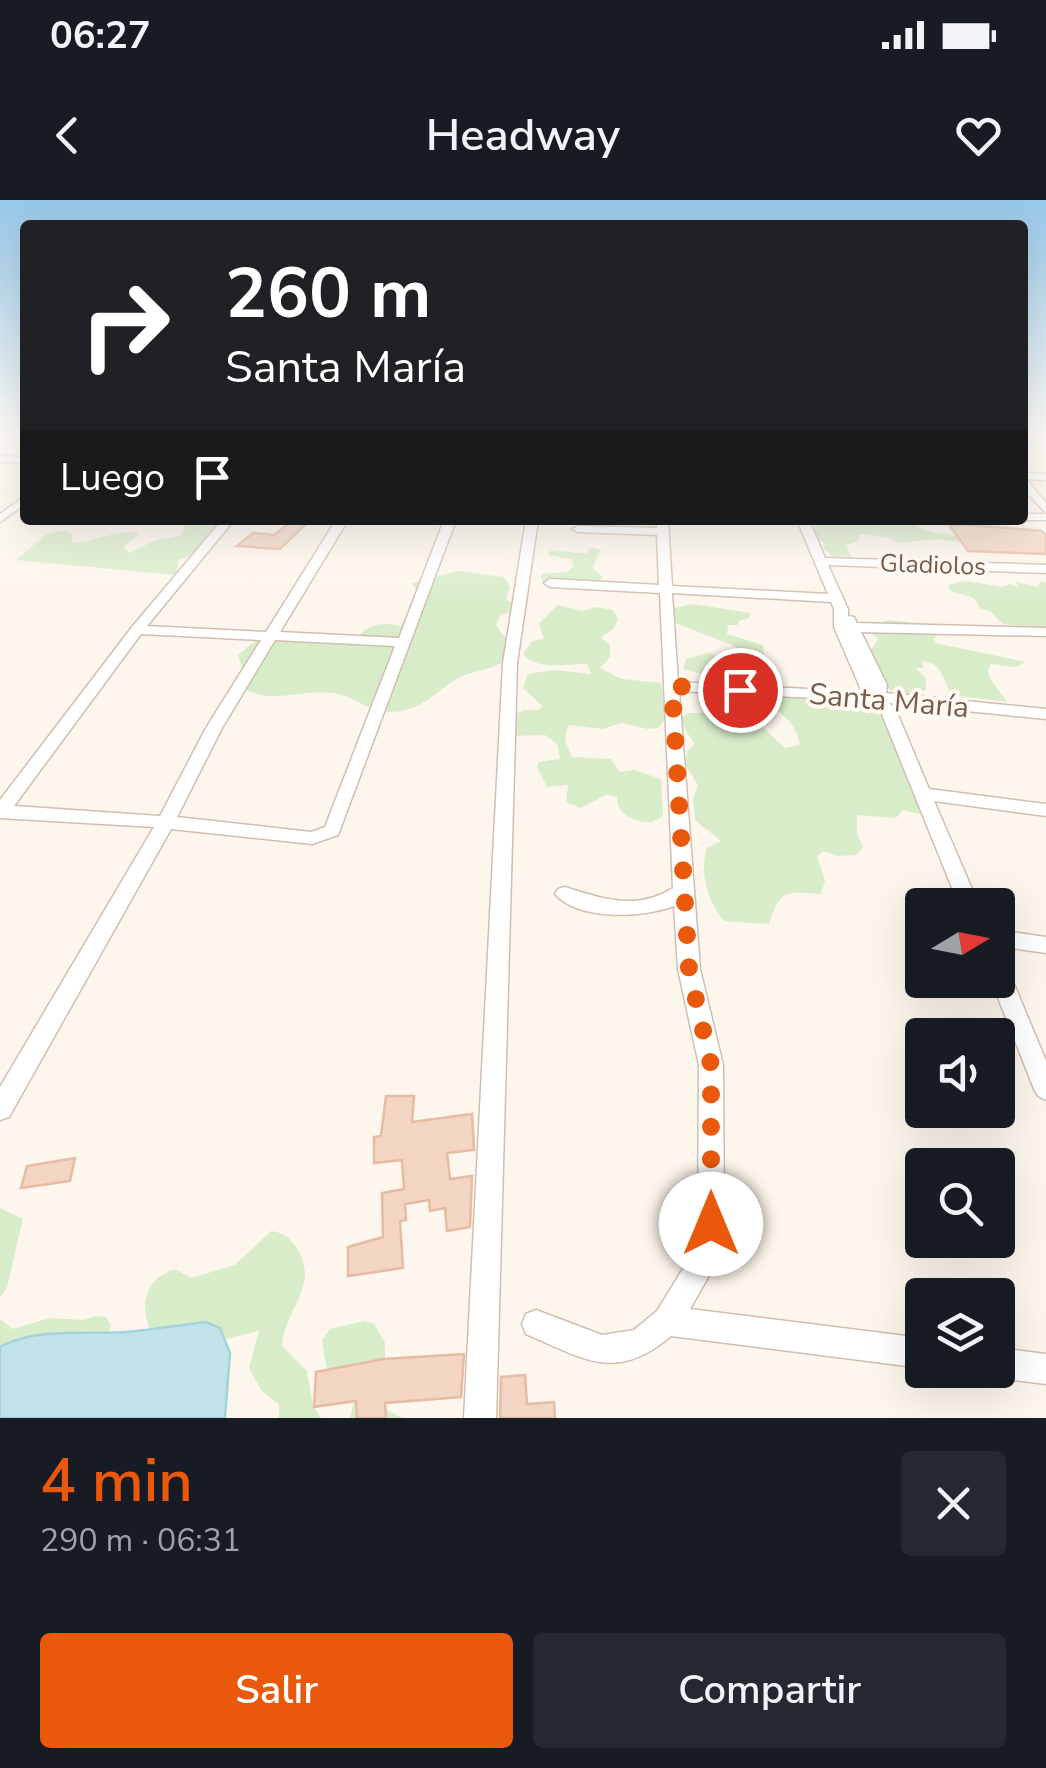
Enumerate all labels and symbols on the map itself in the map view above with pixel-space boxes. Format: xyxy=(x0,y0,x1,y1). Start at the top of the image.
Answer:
street label: Gladiolos xyxy=(879,546,987,584)
pin xyxy=(698,648,783,733)
street label: Santa María xyxy=(807,674,971,728)
north arrow xyxy=(905,888,1015,998)
position arrow xyxy=(659,1172,763,1276)

